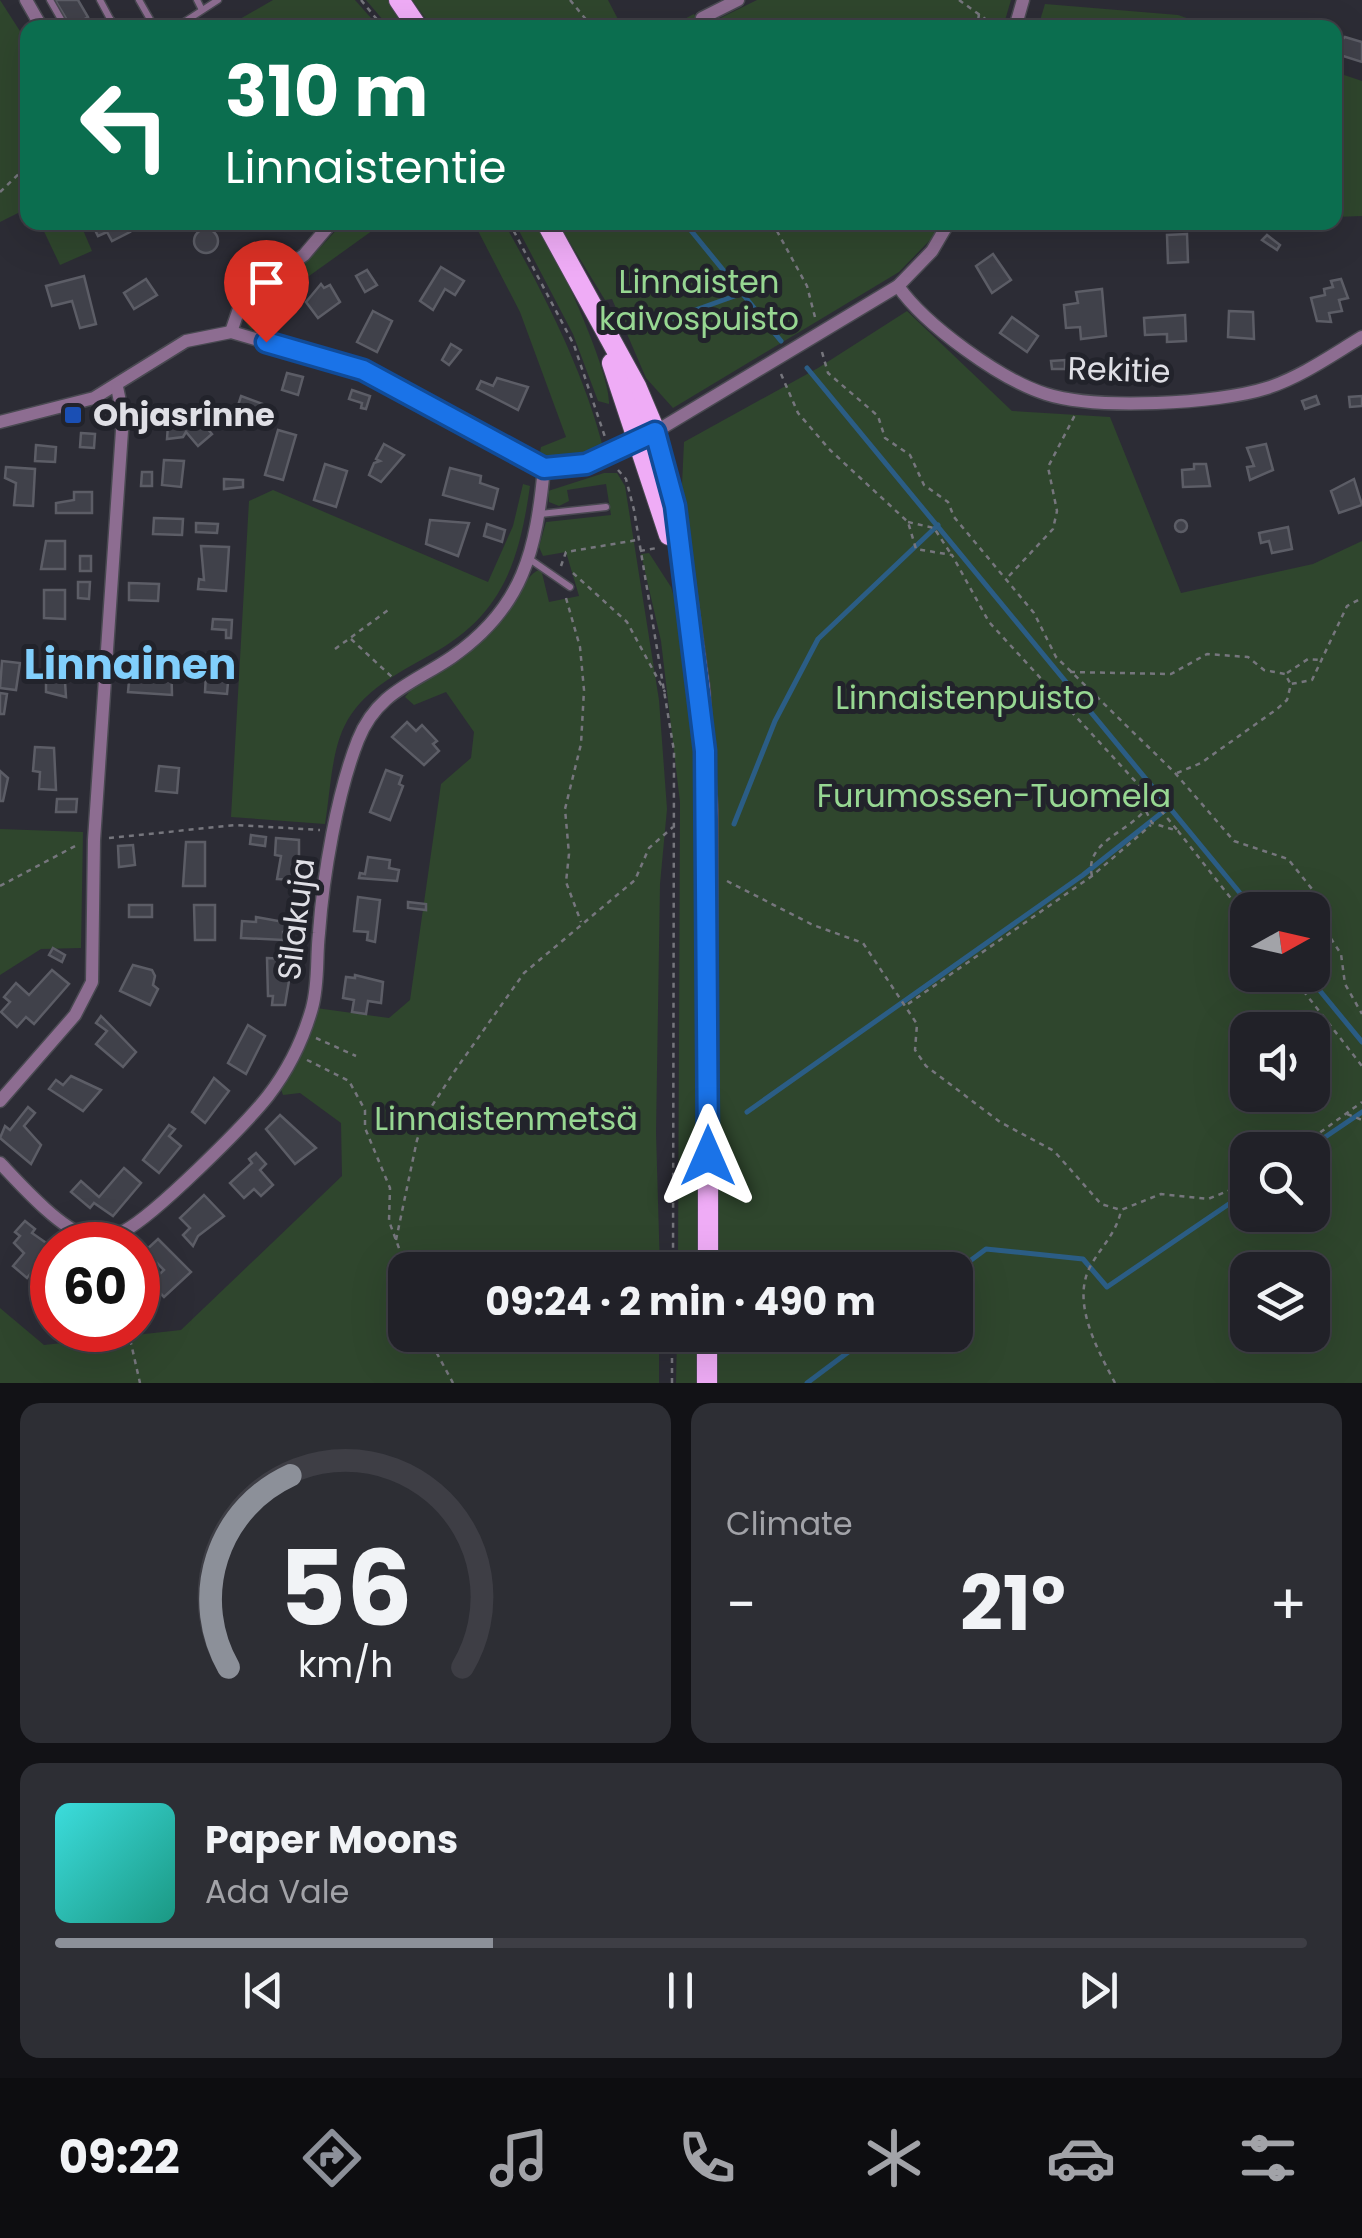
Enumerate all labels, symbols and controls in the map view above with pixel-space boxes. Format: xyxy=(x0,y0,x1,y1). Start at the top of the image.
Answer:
text: 310 m xyxy=(225,42,428,141)
icon: left xyxy=(60,60,190,190)
text: Linnaistentie xyxy=(225,136,507,199)
pin xyxy=(224,240,309,343)
icon: arrive xyxy=(239,255,294,310)
park label: Linnaisten kaivospuisto xyxy=(599,259,799,341)
street label: Rekitie xyxy=(1067,345,1171,394)
place label: Ohjasrinne xyxy=(93,392,275,437)
marker: Ohjasrinne xyxy=(62,404,84,426)
district label: Linnainen xyxy=(24,635,236,694)
park label: Linnaistenpuisto xyxy=(835,675,1095,720)
park label: Furumossen-Tuomela xyxy=(817,773,1171,818)
street label: Silakuja xyxy=(266,855,325,983)
north arrow xyxy=(1230,892,1330,992)
map controls xyxy=(1230,892,1330,1352)
button: sound xyxy=(1230,1012,1330,1112)
park label: Linnaistenmetsä xyxy=(374,1096,638,1141)
position arrow xyxy=(656,1104,760,1208)
button: search xyxy=(1230,1132,1330,1232)
speed limit sign: 60 xyxy=(30,1222,160,1352)
button: layers xyxy=(1230,1252,1330,1352)
text: 09:24 · 2 min · 490 m xyxy=(485,1275,876,1328)
text: Climate xyxy=(726,1501,853,1546)
text: 56 xyxy=(279,1516,412,1661)
text: 21° xyxy=(960,1551,1066,1656)
text: − xyxy=(726,1566,756,1643)
text: + xyxy=(1269,1566,1307,1643)
text: km/h xyxy=(298,1639,393,1690)
text: Paper Moons xyxy=(205,1813,458,1866)
text: Ada Vale xyxy=(205,1869,349,1914)
icon: previous xyxy=(236,1963,291,2018)
icon: pause xyxy=(653,1963,708,2018)
icon: next xyxy=(1071,1963,1126,2018)
icon: directions xyxy=(297,2123,367,2193)
icon: music xyxy=(484,2123,554,2193)
icon: phone xyxy=(672,2123,742,2193)
icon: climate xyxy=(859,2123,929,2193)
icon: car xyxy=(1046,2123,1116,2193)
icon: filters xyxy=(1233,2123,1303,2193)
text: 09:22 xyxy=(59,2126,180,2189)

